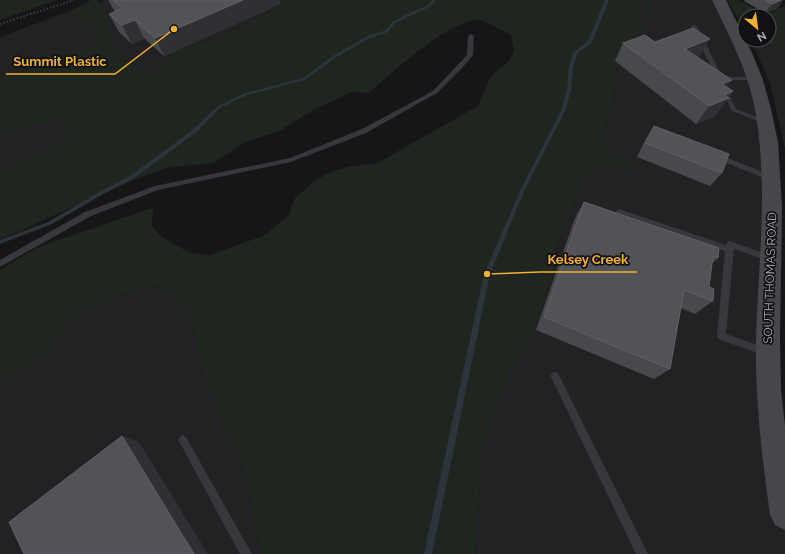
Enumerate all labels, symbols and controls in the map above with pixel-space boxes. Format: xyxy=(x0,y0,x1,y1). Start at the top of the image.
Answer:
north arrow xyxy=(737,8,777,48)
text: N xyxy=(755,29,768,44)
callout: Summit Plastic xyxy=(6,49,115,74)
text: Summit Plastic xyxy=(13,54,107,69)
street label: SOUTH THOMAS ROAD xyxy=(761,212,779,344)
callout: Kelsey Creek xyxy=(540,247,637,272)
text: Kelsey Creek xyxy=(548,252,629,267)

